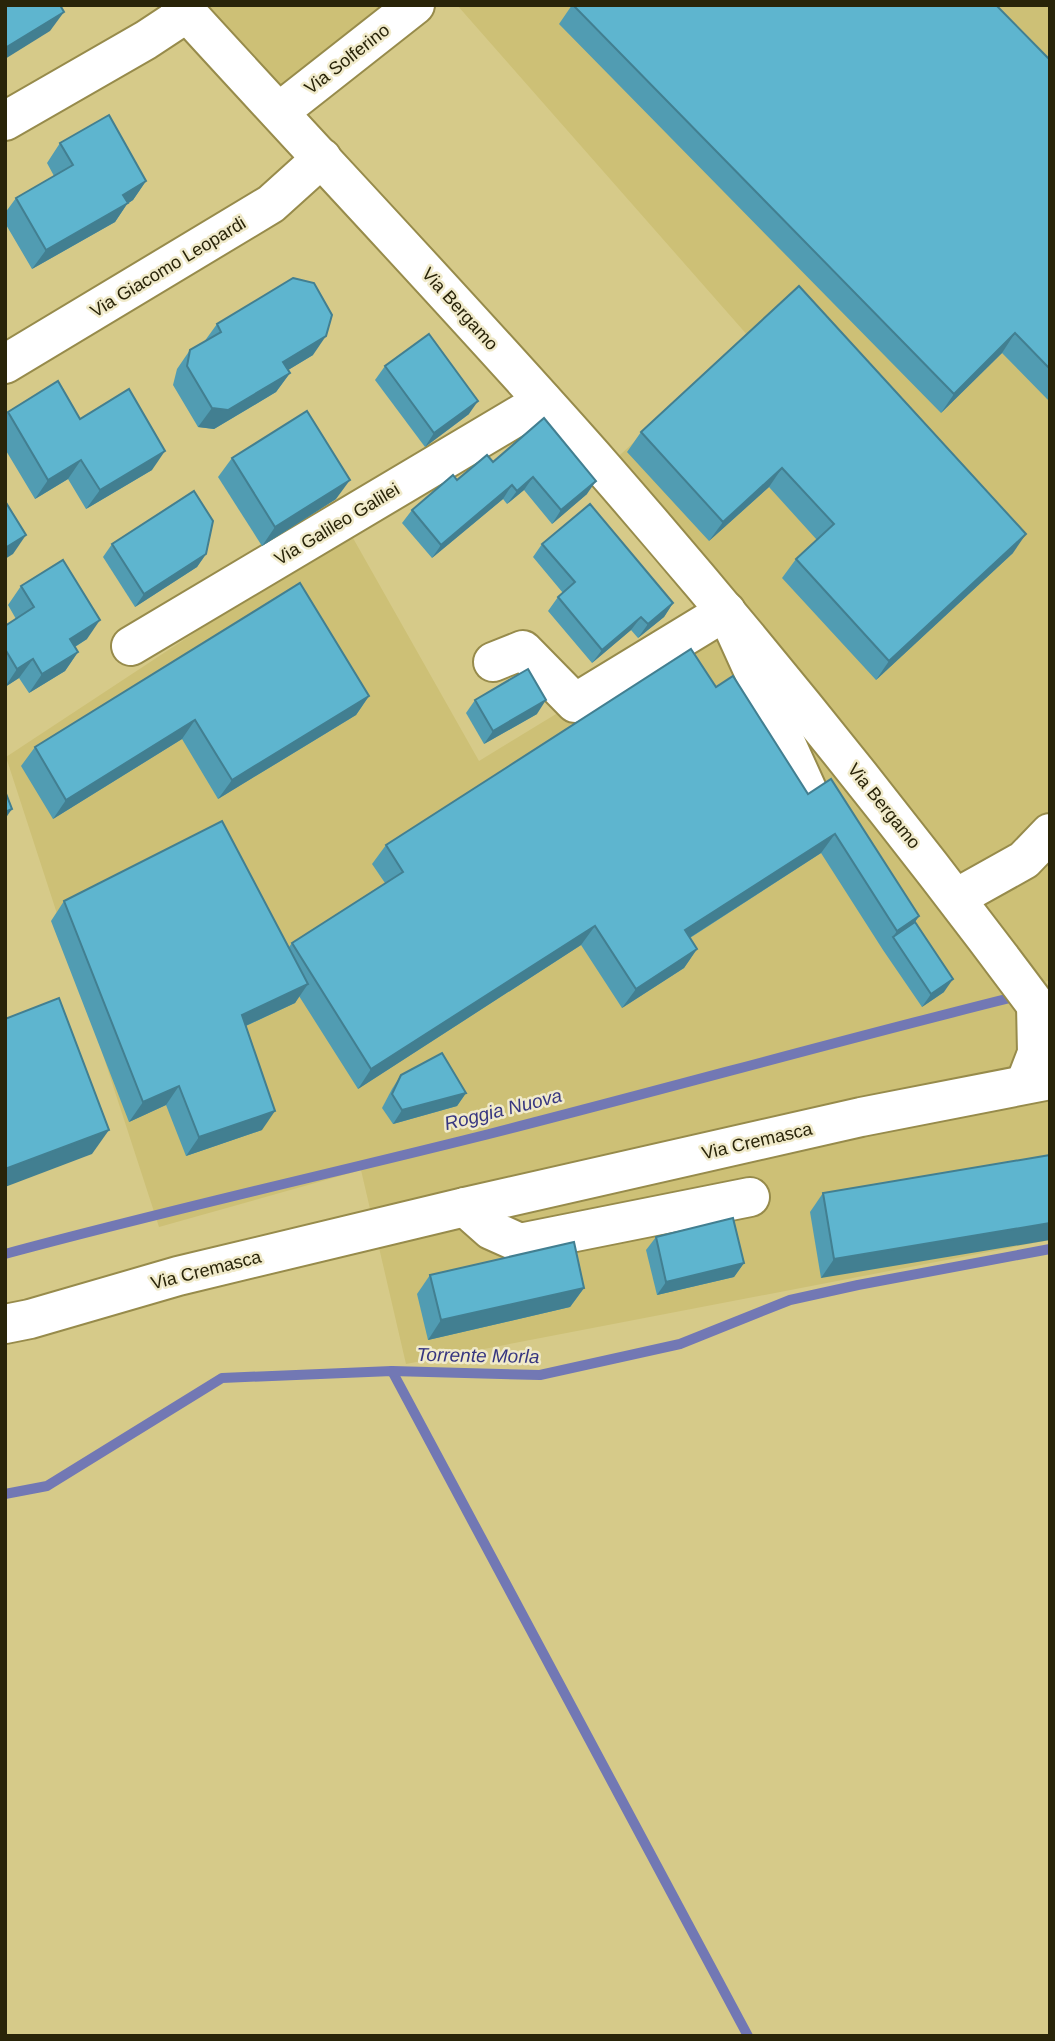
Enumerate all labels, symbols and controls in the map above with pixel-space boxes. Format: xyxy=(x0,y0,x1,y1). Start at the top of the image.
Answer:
street label: Via Solferino xyxy=(301,20,393,98)
street label: Via Giacomo Leopardi xyxy=(87,213,249,321)
street label: Via Bergamo xyxy=(418,264,502,354)
street label: Via Galileo Galilei xyxy=(271,479,403,569)
street label: Via Bergamo xyxy=(844,759,924,853)
water label: Roggia Nuova xyxy=(442,1085,564,1134)
street label: Via Cremasca xyxy=(700,1118,815,1163)
street label: Via Cremasca xyxy=(149,1246,264,1293)
water label: Torrente Morla xyxy=(416,1344,540,1367)

